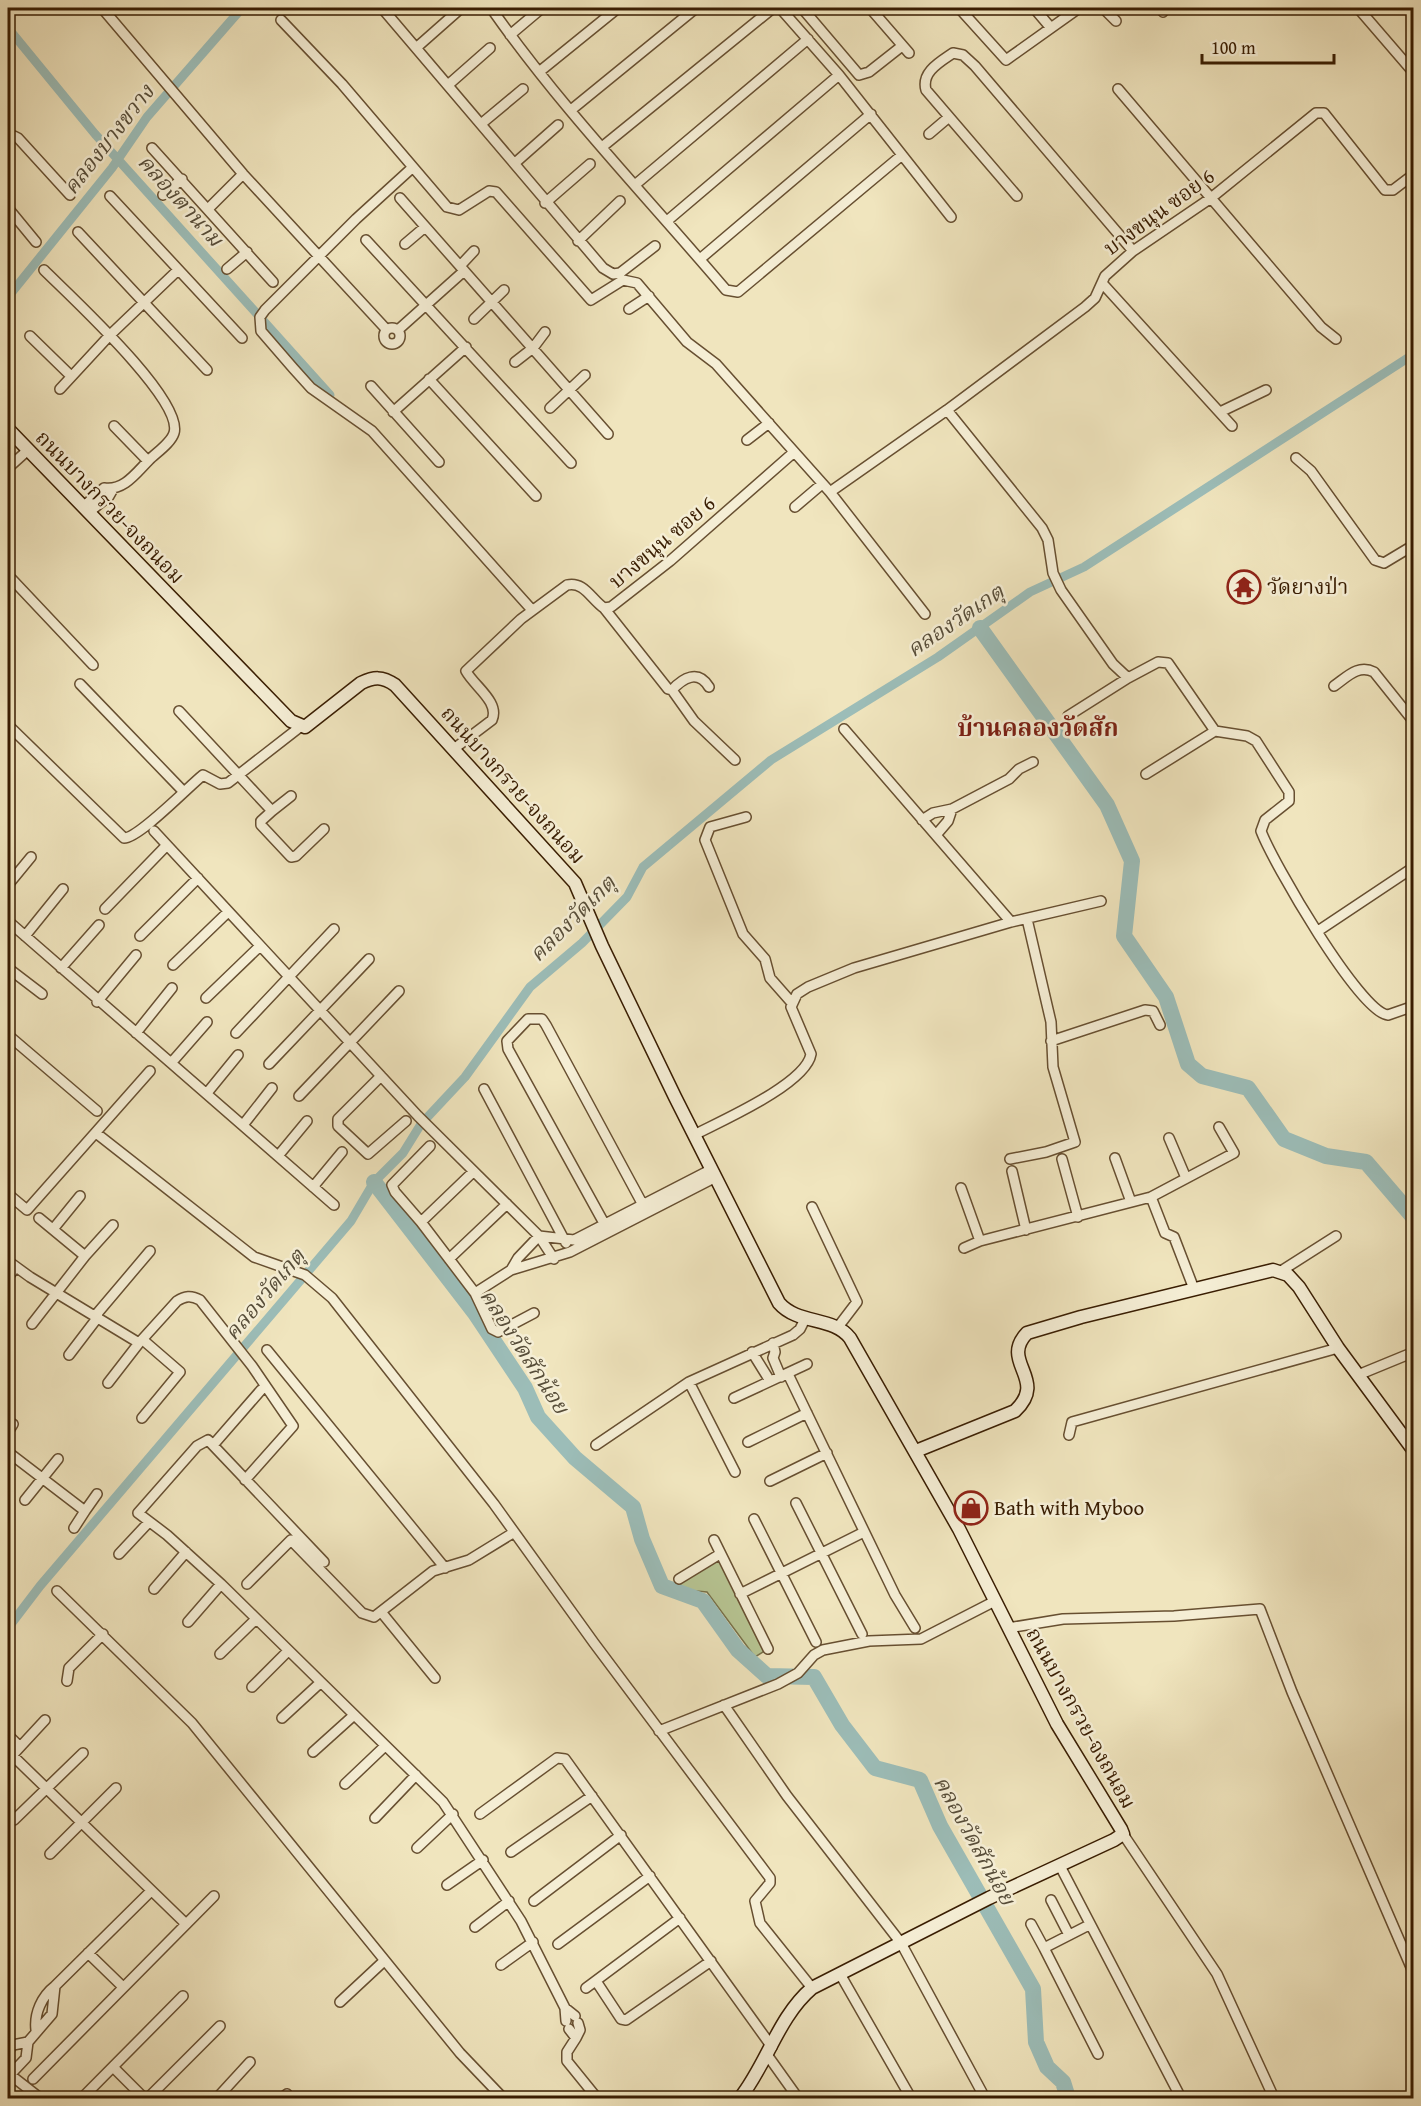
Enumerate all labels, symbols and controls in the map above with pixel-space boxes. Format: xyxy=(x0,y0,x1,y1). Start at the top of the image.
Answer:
scale bar xyxy=(1202,27,1334,65)
text: 100 m xyxy=(1211,34,1256,61)
water label: คลองบางขวาง xyxy=(55,76,162,201)
water label: คลองตานาม xyxy=(131,147,232,255)
street label: บางขนุน ซอย 6 xyxy=(1097,161,1221,262)
street label: ถนนบางกรวย-จงถนอม xyxy=(29,423,192,591)
street label: บางขนุน ซอย 6 xyxy=(602,488,722,595)
temple icon: วัดยางป่า xyxy=(1226,569,1262,605)
place label: วัดยางป่า xyxy=(1267,571,1348,602)
water label: คลองวัดเกตุ xyxy=(900,575,1011,664)
street label: ถนนบางกรวย-จงถนอม xyxy=(434,699,593,871)
district label: บ้านคลองวัดสัก xyxy=(957,710,1119,745)
water label: คลองวัดเกตุ xyxy=(521,867,623,969)
water label: คลองวัดเกตุ xyxy=(216,1240,313,1347)
water label: คลองวัดสักน้อย xyxy=(472,1282,579,1422)
shop icon: Bath with Myboo xyxy=(953,1490,989,1526)
place label: Bath with Myboo xyxy=(994,1492,1144,1523)
street label: ถนนบางกรวย-จงถนอม xyxy=(1019,1621,1144,1814)
water label: คลองวัดสักน้อย xyxy=(926,1769,1025,1912)

